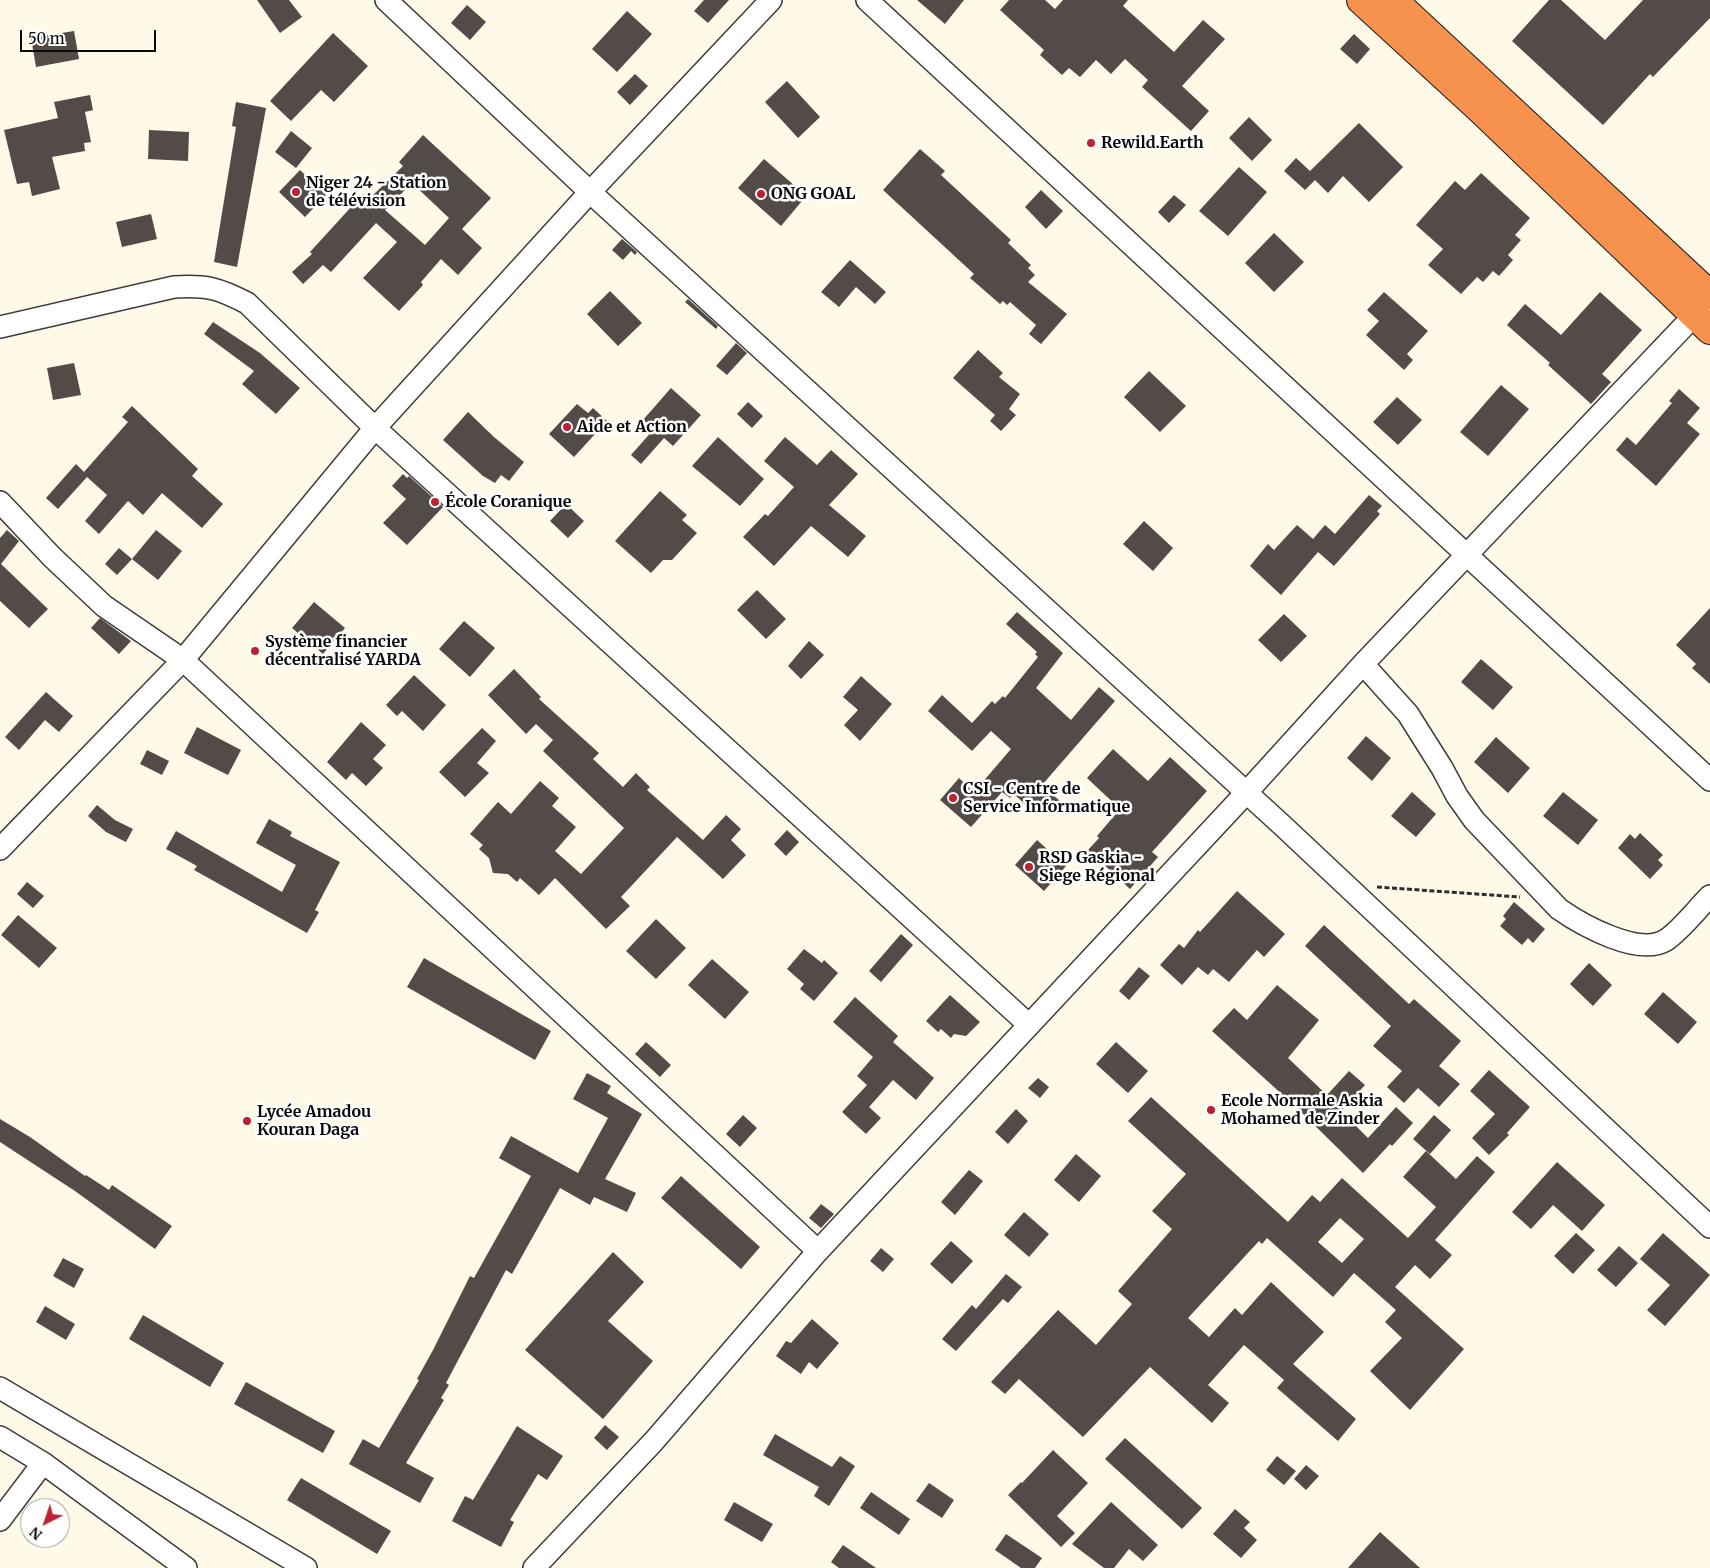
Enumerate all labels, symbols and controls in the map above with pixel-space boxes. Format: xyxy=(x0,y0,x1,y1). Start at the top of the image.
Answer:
scale bar xyxy=(22,20,159,52)
text: 50 m xyxy=(28,29,65,48)
place label: Rewild.Earth xyxy=(1101,133,1204,153)
marker: Rewild.Earth xyxy=(1085,137,1097,149)
place label: Niger 24 - Station de télévision xyxy=(306,173,447,211)
place label: ONG GOAL xyxy=(771,184,856,204)
marker: Niger 24 - Station de télévision xyxy=(290,186,302,198)
marker: ONG GOAL xyxy=(755,188,767,200)
place label: Aide et Action xyxy=(577,417,687,437)
marker: Aide et Action xyxy=(561,421,573,433)
place label: École Coranique xyxy=(445,492,571,512)
marker: École Coranique xyxy=(429,496,441,508)
place label: Système financier décentralisé YARDA xyxy=(265,632,421,670)
marker: Système financier décentralisé YARDA xyxy=(249,645,261,657)
place label: CSI - Centre de Service Informatique xyxy=(963,779,1130,817)
marker: CSI - Centre de Service Informatique xyxy=(947,792,959,804)
place label: RSD Gaskia - Siege Régional xyxy=(1039,848,1155,886)
marker: RSD Gaskia - Siege Régional xyxy=(1023,861,1035,873)
place label: Ecole Normale Askia Mohamed de Zinder xyxy=(1221,1091,1383,1129)
place label: Lycée Amadou Kouran Daga xyxy=(257,1102,371,1140)
marker: Ecole Normale Askia Mohamed de Zinder xyxy=(1205,1104,1217,1116)
marker: Lycée Amadou Kouran Daga xyxy=(241,1115,253,1127)
north arrow xyxy=(20,1498,70,1548)
text: N xyxy=(26,1523,46,1544)

